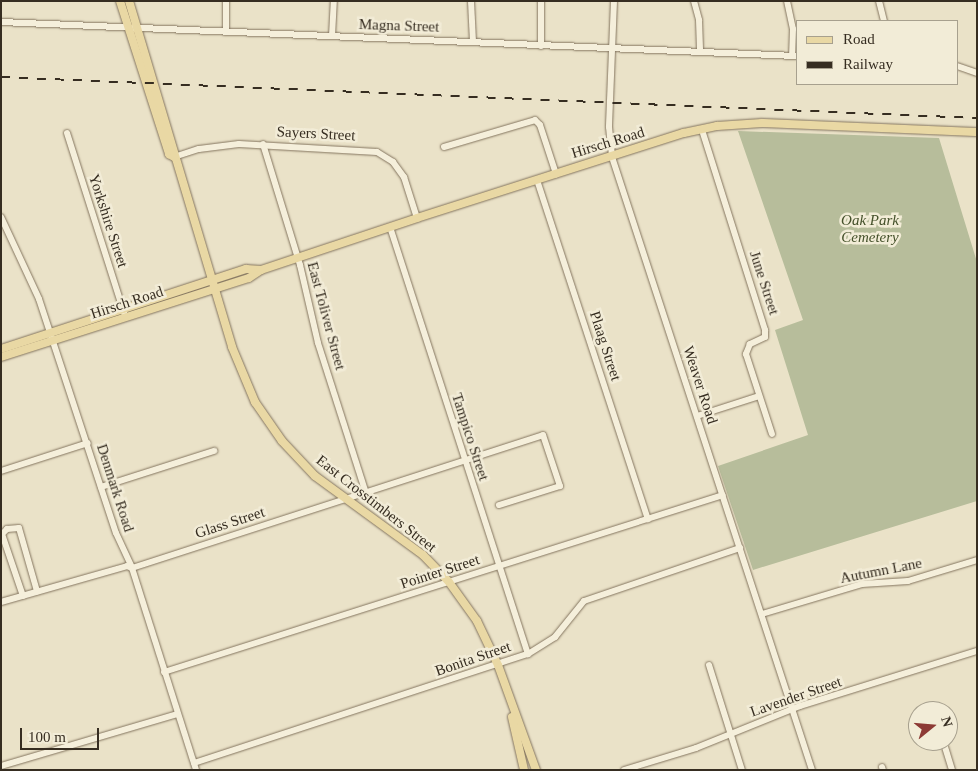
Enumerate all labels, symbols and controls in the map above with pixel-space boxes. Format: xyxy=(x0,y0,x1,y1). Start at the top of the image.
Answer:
street label: Magna Street xyxy=(359,16,439,36)
legend xyxy=(796,20,958,85)
text: Road xyxy=(843,31,875,47)
text: Railway xyxy=(843,56,893,72)
street label: Sayers Street xyxy=(276,123,356,145)
street label: Hirsch Road xyxy=(569,123,647,163)
street label: Yorkshire Street xyxy=(84,172,132,270)
park label: Oak Park Cemetery xyxy=(841,211,899,246)
street label: June Street xyxy=(745,249,783,317)
street label: East Toliver Street xyxy=(303,260,349,372)
street label: Hirsch Road xyxy=(88,283,166,323)
street label: Plaag Street xyxy=(585,309,625,383)
street label: Weaver Road xyxy=(679,344,721,426)
street label: Tampico Street xyxy=(447,391,493,483)
street label: Denmark Road xyxy=(92,442,138,534)
street label: East Crosstimbers Street xyxy=(312,452,440,556)
street label: Glass Street xyxy=(193,503,267,543)
street label: Pointer Street xyxy=(398,551,482,593)
street label: Autumn Lane xyxy=(839,554,923,588)
street label: Bonita Street xyxy=(433,638,513,680)
street label: Lavender Street xyxy=(748,673,844,721)
north arrow xyxy=(908,701,958,751)
text: N xyxy=(938,715,956,729)
scale bar xyxy=(22,718,101,750)
text: 100 m xyxy=(28,729,66,745)

